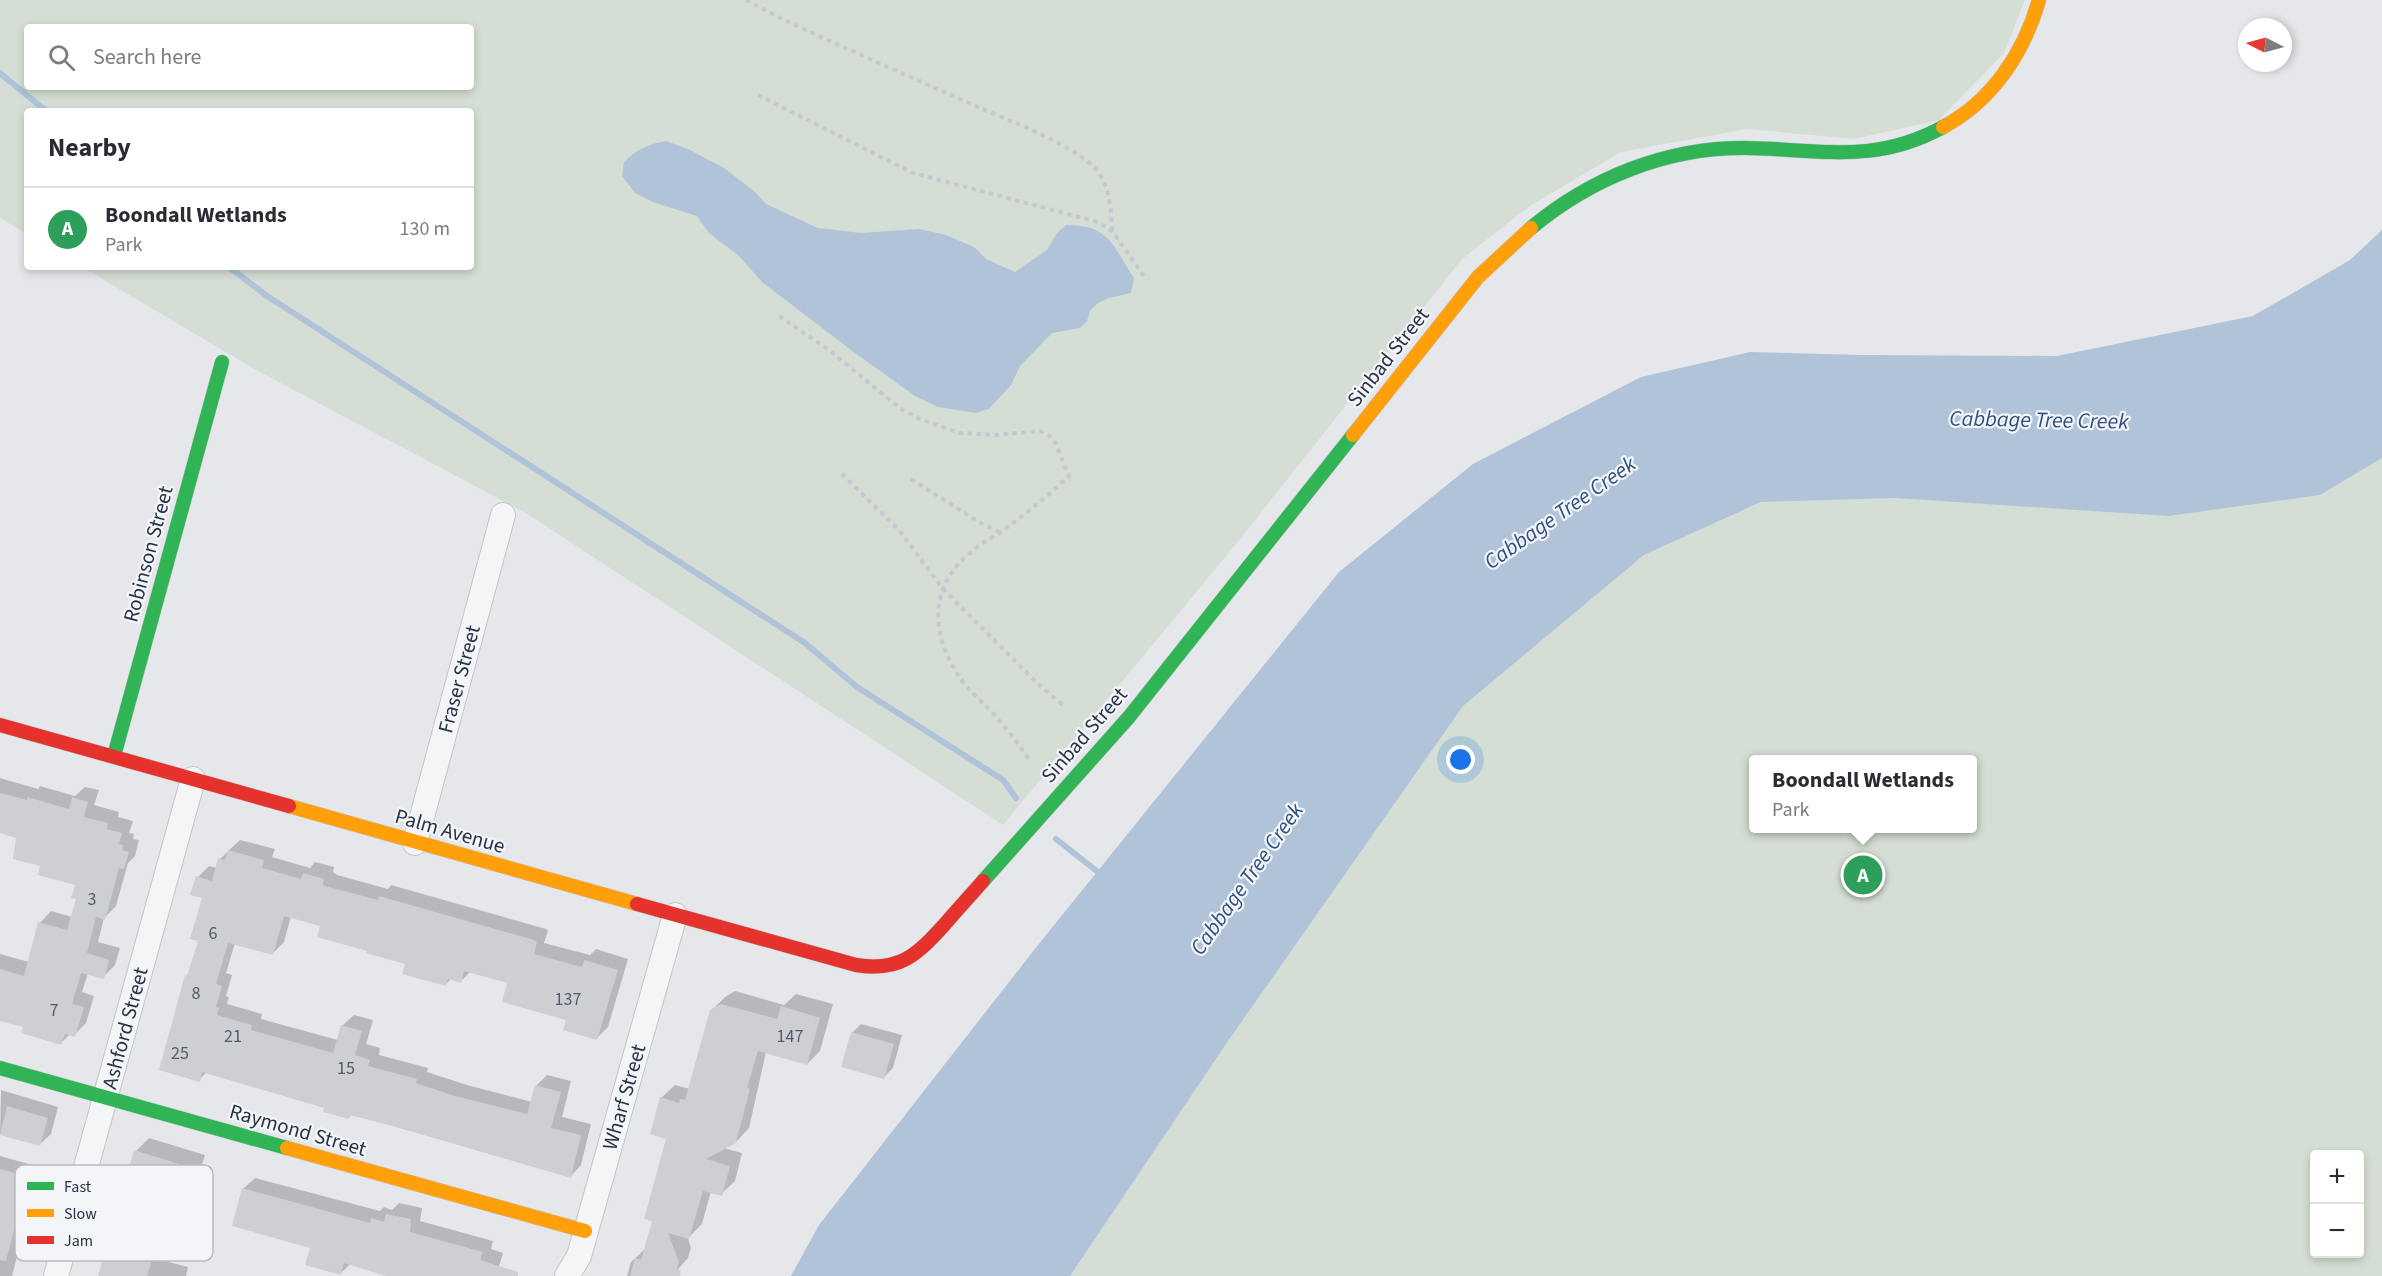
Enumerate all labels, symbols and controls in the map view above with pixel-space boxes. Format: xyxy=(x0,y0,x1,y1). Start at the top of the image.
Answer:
north arrow xyxy=(2238,18,2292,72)
search box xyxy=(24,24,474,90)
icon: search xyxy=(45,41,78,74)
text: Search here xyxy=(93,41,201,73)
text: Nearby xyxy=(48,129,131,166)
text: Boondall Wetlands xyxy=(105,199,287,231)
text: A xyxy=(62,215,73,243)
text: 130 m xyxy=(400,215,450,243)
text: Park xyxy=(105,231,142,259)
street label: Sinbad Street xyxy=(1340,301,1436,413)
water label: Cabbage Tree Creek xyxy=(1949,402,2129,438)
water label: Cabbage Tree Creek xyxy=(1477,448,1643,577)
street label: Robinson Street xyxy=(115,483,181,625)
street label: Fraser Street xyxy=(430,622,488,736)
street label: Sinbad Street xyxy=(1034,681,1134,789)
your location xyxy=(1446,745,1475,774)
popup xyxy=(1749,755,1977,833)
text: Boondall Wetlands xyxy=(1772,764,1954,796)
water label: Cabbage Tree Creek xyxy=(1183,796,1312,962)
text: Park xyxy=(1772,796,1809,824)
street label: Palm Avenue xyxy=(391,801,509,861)
pin: A xyxy=(1844,852,1882,898)
house number: 3 xyxy=(88,887,97,912)
house number: 6 xyxy=(209,921,218,946)
street label: Ashford Street xyxy=(94,964,156,1092)
house number: 8 xyxy=(192,981,201,1006)
house number: 137 xyxy=(555,987,581,1012)
house number: 7 xyxy=(50,998,59,1023)
house number: 21 xyxy=(224,1024,242,1049)
house number: 147 xyxy=(777,1024,803,1049)
house number: 25 xyxy=(171,1041,189,1066)
street label: Wharf Street xyxy=(595,1041,653,1153)
house number: 15 xyxy=(337,1056,355,1081)
street label: Raymond Street xyxy=(226,1096,370,1164)
map controls xyxy=(2310,1150,2364,1258)
button: + xyxy=(2310,1150,2364,1204)
legend xyxy=(15,1165,213,1261)
text: Fast xyxy=(64,1176,92,1198)
text: Slow xyxy=(64,1203,97,1225)
button: − xyxy=(2310,1204,2364,1258)
text: Jam xyxy=(64,1230,93,1252)

